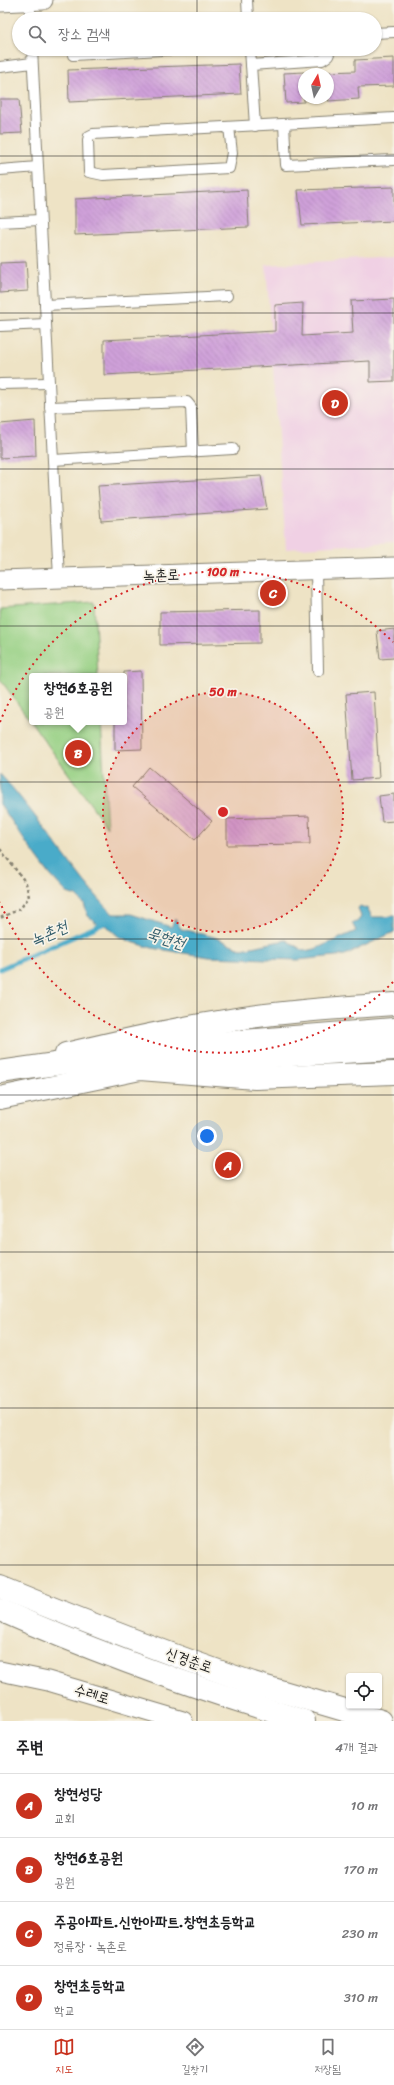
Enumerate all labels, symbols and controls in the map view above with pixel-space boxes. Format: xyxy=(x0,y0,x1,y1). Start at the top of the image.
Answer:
search box xyxy=(12,12,382,56)
text: 장소 검색 xyxy=(58,21,110,47)
icon: search xyxy=(26,23,48,45)
north arrow xyxy=(298,68,334,104)
pin: D xyxy=(322,388,348,418)
street label: 녹촌로 xyxy=(142,561,180,589)
text: 100 m xyxy=(207,561,240,583)
pin: C xyxy=(260,578,286,608)
popup xyxy=(29,673,127,725)
text: 창현6호공원 xyxy=(44,675,112,701)
text: 50 m xyxy=(209,681,237,703)
text: 공원 xyxy=(44,701,64,724)
pin: B xyxy=(65,738,91,768)
centre of rings xyxy=(216,805,230,819)
water label: 녹촌천 xyxy=(25,911,74,954)
water label: 묵현천 xyxy=(143,918,191,958)
your location xyxy=(197,1126,217,1146)
pin: A xyxy=(215,1150,241,1180)
street label: 신경춘로 xyxy=(162,1640,216,1680)
map controls xyxy=(346,1673,382,1709)
button: locate xyxy=(346,1673,382,1709)
street label: 수레로 xyxy=(71,1676,113,1712)
text: 주변 xyxy=(16,1732,43,1762)
text: 4개 결과 xyxy=(335,1736,378,1759)
text: 창현성당 xyxy=(54,1781,102,1807)
text: A xyxy=(25,1794,33,1817)
text: 10 m xyxy=(351,1794,378,1817)
text: 교회 xyxy=(54,1807,75,1830)
text: 창현6호공원 xyxy=(54,1845,123,1871)
text: B xyxy=(25,1858,33,1881)
text: 170 m xyxy=(343,1858,378,1881)
text: 공원 xyxy=(54,1871,75,1894)
text: 주공아파트.신한아파트.창현초등학교 xyxy=(54,1909,256,1935)
text: C xyxy=(25,1922,33,1945)
text: 230 m xyxy=(342,1922,378,1945)
text: 정류장 · 녹촌로 xyxy=(54,1935,127,1958)
text: 창현초등학교 xyxy=(54,1973,126,1999)
text: D xyxy=(25,1986,33,2009)
text: 310 m xyxy=(344,1986,378,2009)
text: 학교 xyxy=(54,1999,75,2022)
tab: 지도 xyxy=(53,2036,75,2079)
tab: 길찾기 xyxy=(181,2036,208,2079)
tab: 저장됨 xyxy=(314,2036,341,2079)

